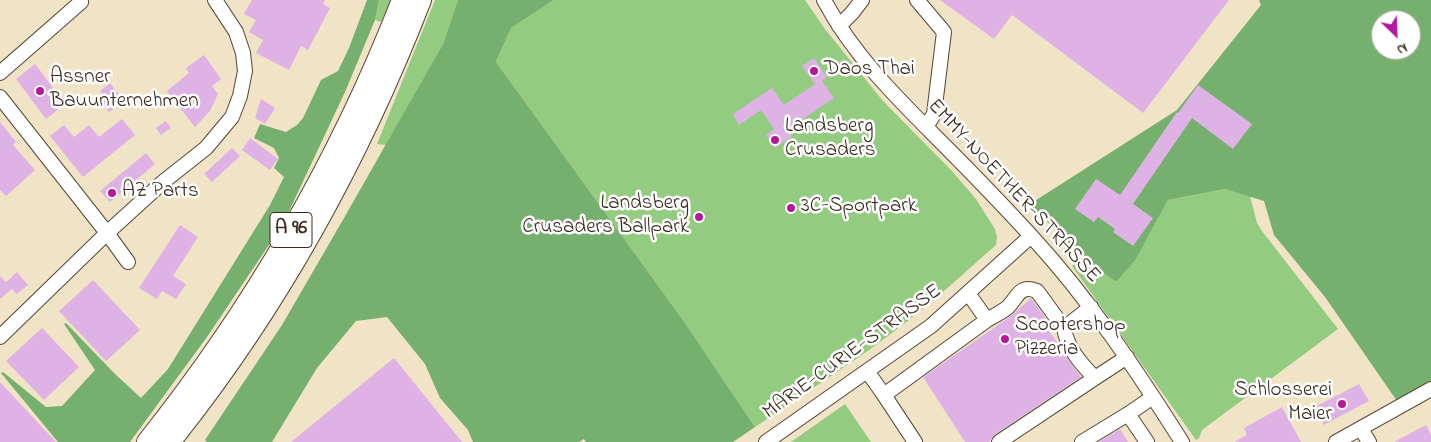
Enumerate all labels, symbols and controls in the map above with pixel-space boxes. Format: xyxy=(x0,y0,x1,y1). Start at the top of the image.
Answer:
north arrow xyxy=(1371,10,1421,60)
text: N xyxy=(1393,37,1410,60)
place label: Daos Thai xyxy=(824,58,915,84)
marker: Daos Thai xyxy=(808,65,820,77)
place label: Assner Bauunternehmen xyxy=(50,66,198,116)
marker: Assner Bauunternehmen xyxy=(34,85,46,97)
street label: EMMY-NOETHER-STRASSE xyxy=(921,95,1105,289)
place label: Landsberg Crusaders xyxy=(785,115,875,165)
marker: Landsberg Crusaders xyxy=(769,134,781,146)
place label: AZ Parts xyxy=(122,180,199,206)
marker: AZ Parts xyxy=(106,187,118,199)
place label: Landsberg Crusaders Ballpark xyxy=(522,192,689,242)
place label: 3C-Sportpark xyxy=(801,195,917,221)
marker: 3C-Sportpark xyxy=(785,202,797,214)
marker: Landsberg Crusaders Ballpark xyxy=(693,211,705,223)
road number: A 96 xyxy=(270,212,312,248)
street label: MARIE-CURIE-STRASSE xyxy=(759,280,947,426)
place label: Scootershop Pizzeria xyxy=(1015,314,1126,364)
marker: Scootershop Pizzeria xyxy=(999,333,1011,345)
place label: Schlosserei Maier xyxy=(1234,379,1332,429)
marker: Schlosserei Maier xyxy=(1336,398,1348,410)

